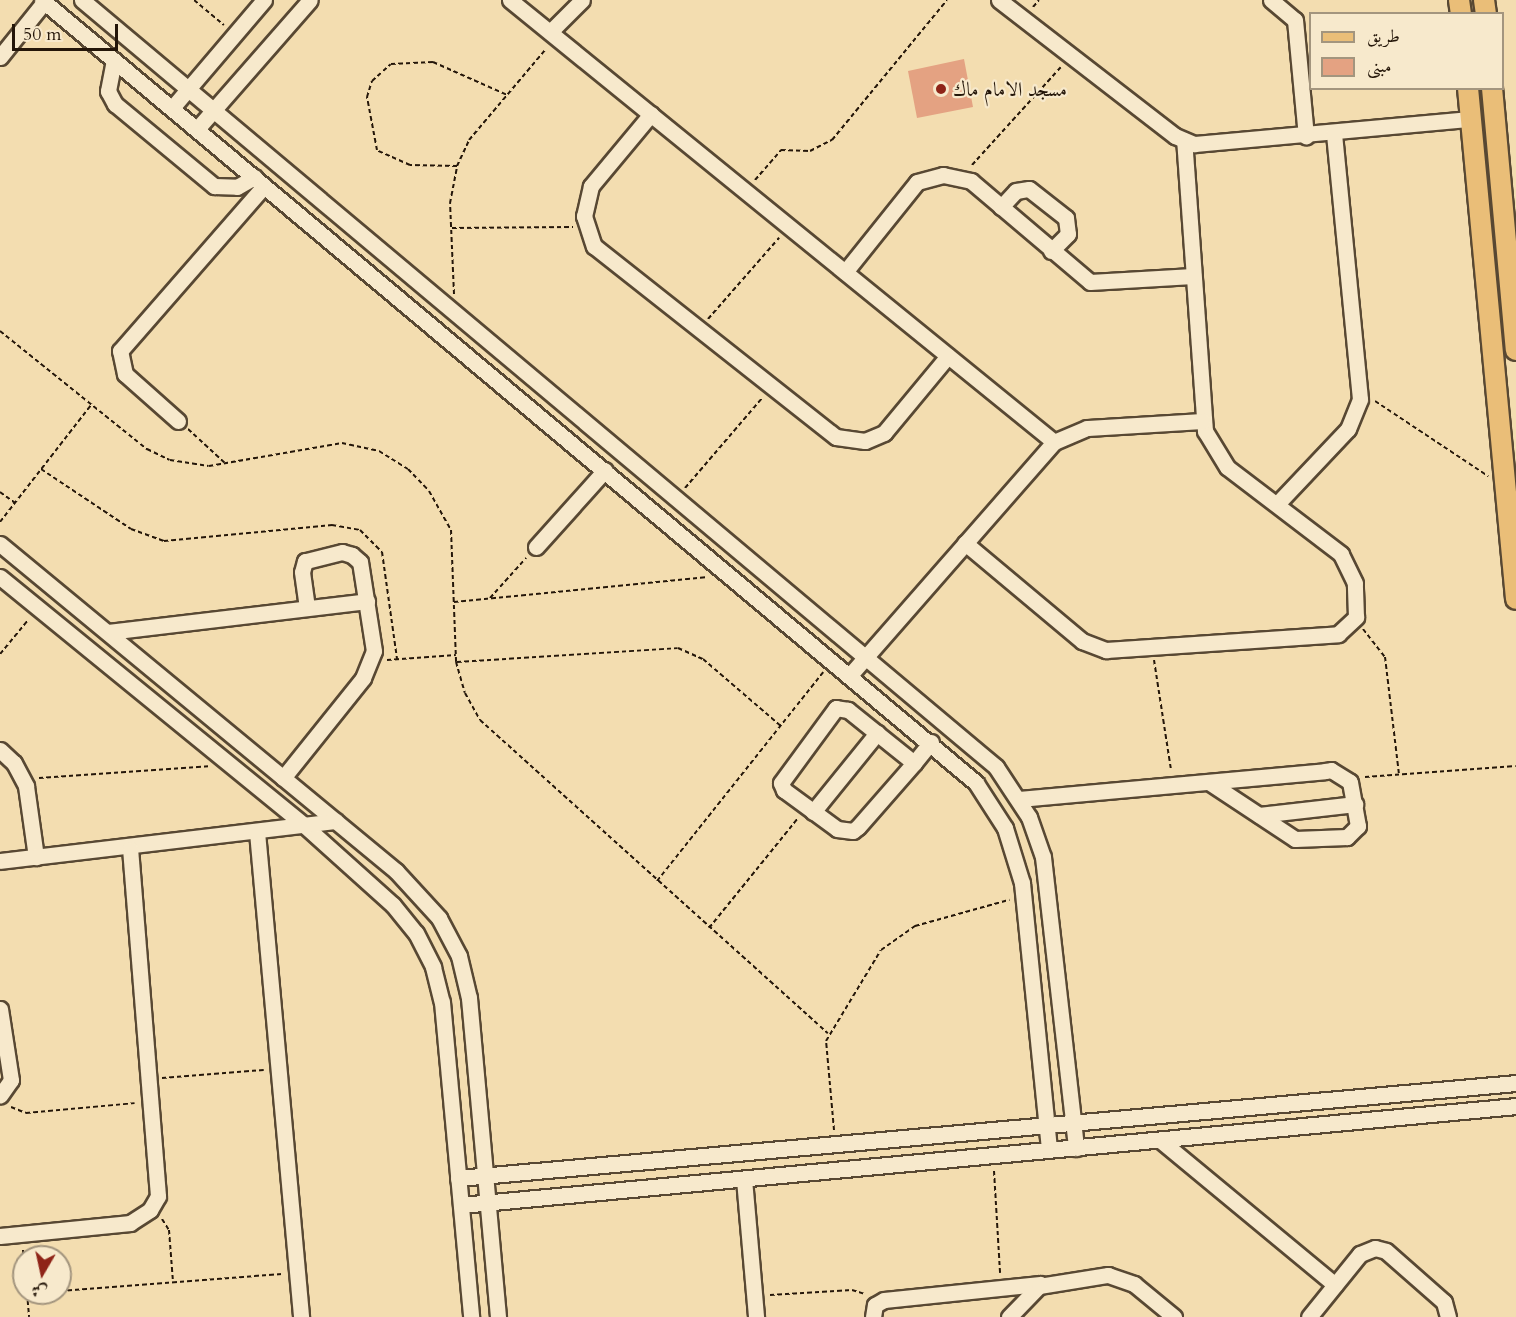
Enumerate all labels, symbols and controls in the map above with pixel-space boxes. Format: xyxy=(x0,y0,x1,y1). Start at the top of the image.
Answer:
scale bar xyxy=(15,12,122,50)
legend xyxy=(1309,12,1504,90)
text: 50 m xyxy=(23,22,62,47)
text: طريق xyxy=(1367,24,1400,49)
text: مبنى xyxy=(1367,54,1392,79)
place label: مسجد الامام ماك xyxy=(953,77,1067,101)
marker: مسجد الامام ماك xyxy=(934,82,948,96)
north arrow xyxy=(12,1245,72,1305)
text: ش xyxy=(30,1279,49,1303)

